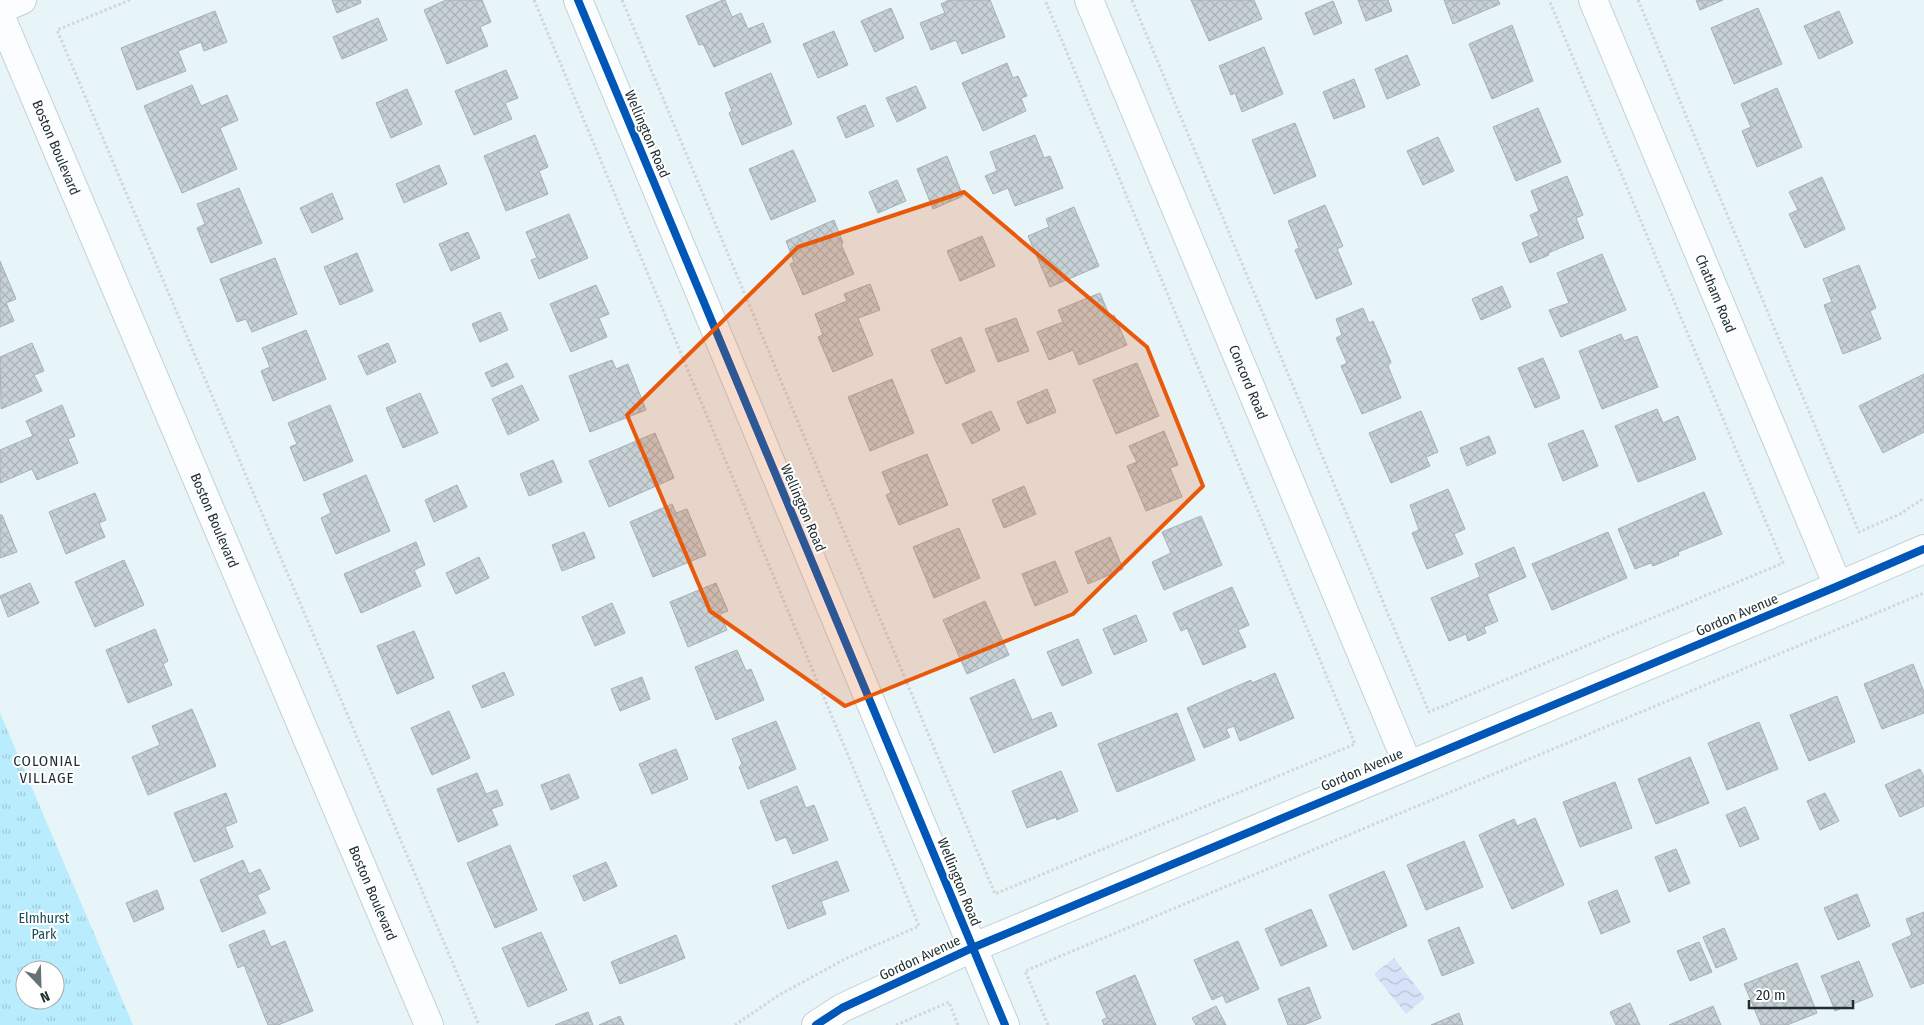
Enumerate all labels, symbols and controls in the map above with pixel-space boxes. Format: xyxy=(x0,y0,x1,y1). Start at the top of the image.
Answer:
street label: Wellington Road xyxy=(621,88,673,180)
street label: Boston Boulevard xyxy=(29,98,84,197)
street label: Chatham Road xyxy=(1692,252,1740,335)
street label: Concord Road xyxy=(1225,342,1271,422)
street label: Wellington Road xyxy=(777,462,829,554)
street label: Boston Boulevard xyxy=(187,470,242,570)
street label: Gordon Avenue xyxy=(1693,590,1781,640)
street label: Gordon Avenue xyxy=(1318,745,1406,795)
district label: COLONIAL VILLAGE xyxy=(13,752,81,787)
street label: Wellington Road xyxy=(934,835,984,929)
street label: Boston Boulevard xyxy=(345,843,401,943)
park label: Elmhurst Park xyxy=(19,910,70,943)
street label: Gordon Avenue xyxy=(877,932,963,984)
north arrow xyxy=(15,960,65,1010)
scale bar xyxy=(1749,978,1853,1010)
text: 20 m xyxy=(1756,986,1786,1004)
text: N xyxy=(38,987,52,1006)

